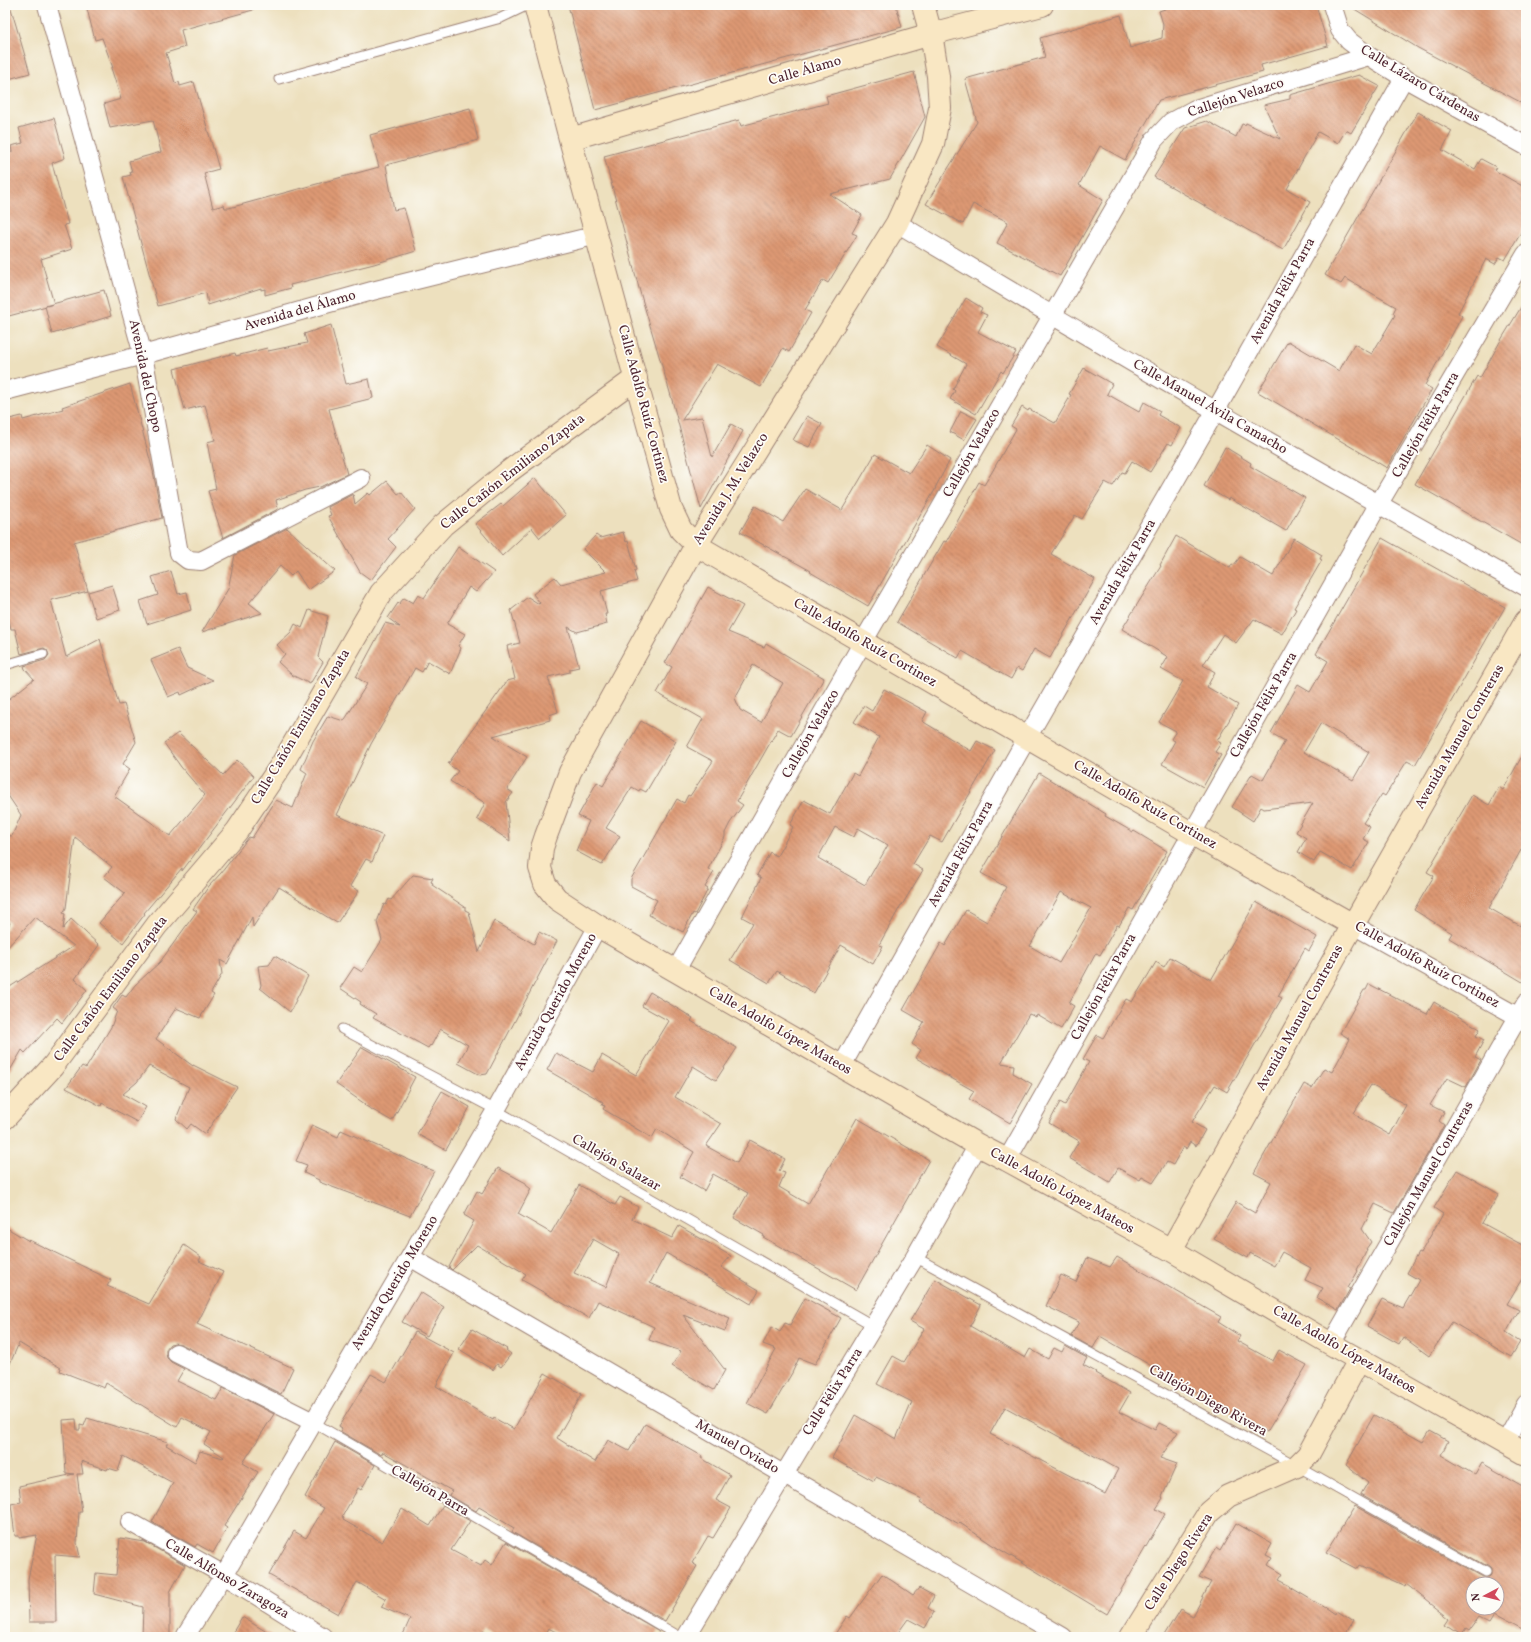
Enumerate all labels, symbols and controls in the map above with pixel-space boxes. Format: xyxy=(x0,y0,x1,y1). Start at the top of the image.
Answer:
street label: Calle Lázaro Cárdenas xyxy=(1357,41,1483,127)
street label: Calle Álamo xyxy=(766,52,844,90)
street label: Callejón Velazco xyxy=(1185,74,1287,122)
street label: Avenida Félix Parra xyxy=(1246,234,1320,348)
street label: Avenida del Álamo xyxy=(242,286,358,336)
street label: Avenida del Chopo xyxy=(124,318,166,434)
street label: Calle Adolfo Ruíz Cortinez xyxy=(613,323,673,485)
street label: Calle Manuel Ávila Camacho xyxy=(1129,355,1291,459)
street label: Callejón Félix Parra xyxy=(1388,368,1464,482)
street label: Callejón Velazco xyxy=(939,405,1005,501)
street label: Calle Cañón Emiliano Zapata xyxy=(437,410,589,534)
street label: Avenida J. M. Velazco xyxy=(689,429,773,549)
street label: Avenida Félix Parra xyxy=(1085,516,1161,628)
street label: Calle Adolfo Ruíz Cortinez xyxy=(790,594,940,692)
street label: Calle Cañón Emiliano Zapata xyxy=(247,646,355,808)
street label: Callejón Félix Parra xyxy=(1226,648,1302,762)
street label: Avenida Manuel Contreras xyxy=(1411,661,1509,813)
street label: Callejón Velazco xyxy=(778,686,844,782)
street label: Calle Adolfo Ruíz Cortinez xyxy=(1070,756,1220,854)
street label: Avenida Félix Parra xyxy=(924,797,998,911)
street label: Calle Cañón Emiliano Zapata xyxy=(50,912,172,1066)
street label: Calle Adolfo Ruíz Cortinez xyxy=(1351,917,1503,1013)
street label: Avenida Querido Moreno xyxy=(510,930,602,1074)
street label: Callejón Félix Parra xyxy=(1067,930,1141,1044)
street label: Avenida Manuel Contreras xyxy=(1252,942,1348,1094)
street label: Calle Adolfo López Mateos xyxy=(705,982,855,1080)
street label: Callejón Manuel Contreras xyxy=(1380,1098,1478,1250)
street label: Callejón Salazar xyxy=(568,1130,664,1196)
street label: Calle Adolfo López Mateos xyxy=(986,1143,1138,1239)
street label: Avenida Querido Moreno xyxy=(347,1212,443,1354)
street label: Calle Adolfo López Mateos xyxy=(1269,1301,1419,1399)
street label: Calle Félix Parra xyxy=(798,1345,868,1439)
street label: Callejón Diego Rivera xyxy=(1145,1361,1271,1441)
street label: Manuel Oviedo xyxy=(692,1415,782,1479)
street label: Callejón Parra xyxy=(387,1461,473,1521)
street label: Calle Diego Rivera xyxy=(1140,1509,1218,1615)
street label: Calle Alfonso Zaragoza xyxy=(161,1534,293,1624)
north arrow xyxy=(1465,1576,1505,1616)
text: N xyxy=(1469,1592,1484,1602)

